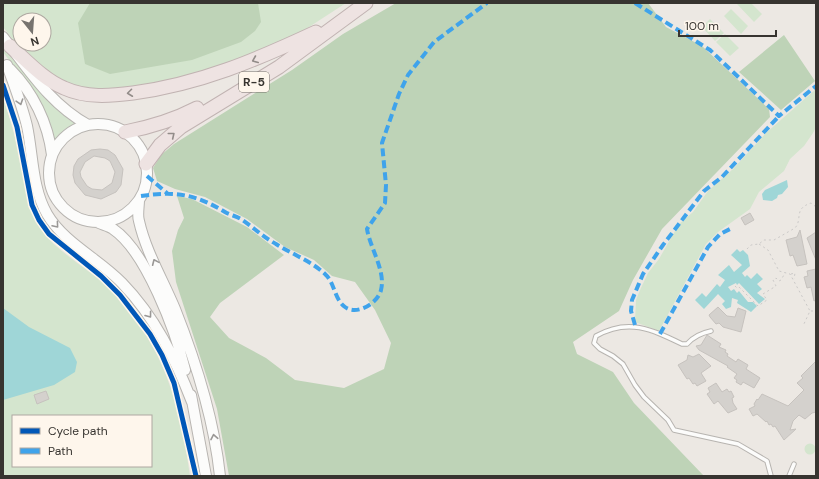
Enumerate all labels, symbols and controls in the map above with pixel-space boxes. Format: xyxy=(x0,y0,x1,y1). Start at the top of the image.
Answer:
north arrow xyxy=(12,12,52,52)
scale bar xyxy=(679,12,776,38)
text: 100 m xyxy=(685,18,719,34)
text: N xyxy=(29,34,41,49)
one-way arrow xyxy=(252,55,260,63)
road number: R-5 xyxy=(239,72,269,92)
one-way arrow xyxy=(127,88,133,97)
one-way arrow xyxy=(15,98,24,105)
one-way arrow xyxy=(167,132,174,139)
one-way arrow xyxy=(51,221,58,228)
one-way arrow xyxy=(151,258,159,265)
one-way arrow xyxy=(144,310,151,317)
legend xyxy=(12,415,152,467)
text: Cycle path xyxy=(48,423,108,439)
one-way arrow xyxy=(210,434,218,441)
text: Path xyxy=(48,443,73,459)

